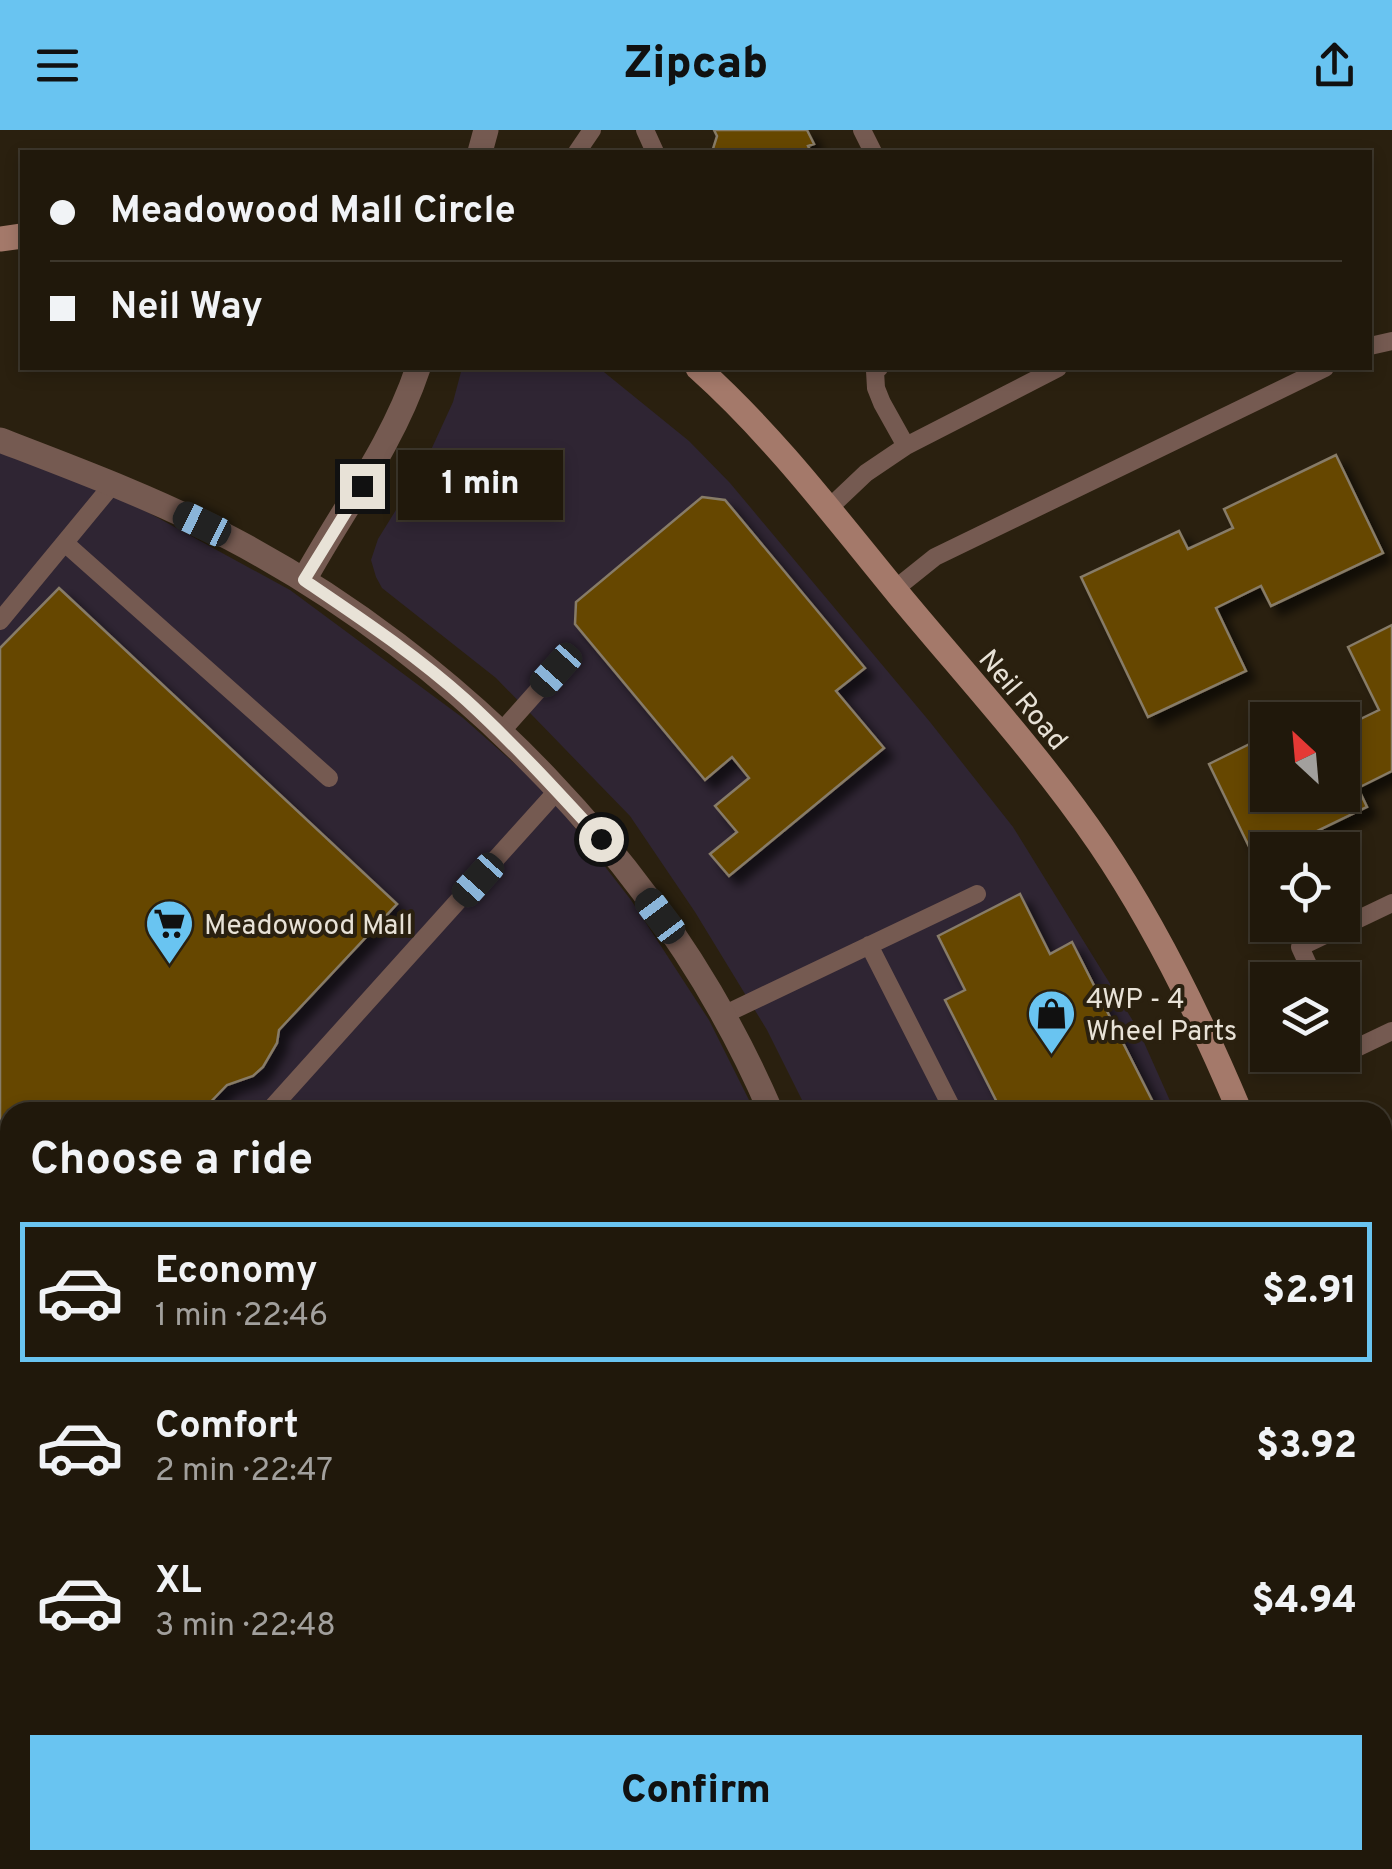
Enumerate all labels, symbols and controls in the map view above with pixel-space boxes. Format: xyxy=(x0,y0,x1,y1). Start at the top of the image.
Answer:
text: Zipcab xyxy=(624,37,768,94)
icon: menu xyxy=(30,38,85,93)
icon: share xyxy=(1307,38,1362,93)
text: Meadowood Mall Circle xyxy=(110,188,516,237)
text: Neil Way xyxy=(110,284,263,333)
callout: 1 min xyxy=(397,451,562,521)
route end xyxy=(340,464,385,509)
text: 1 min xyxy=(441,465,520,505)
car xyxy=(168,497,236,551)
car xyxy=(525,638,587,702)
street label: Neil Road xyxy=(969,643,1074,759)
north arrow xyxy=(1250,702,1360,812)
map controls xyxy=(1250,702,1360,1072)
route start xyxy=(579,817,624,862)
button: locate xyxy=(1250,832,1360,942)
car xyxy=(447,848,509,912)
car xyxy=(630,883,690,949)
supermarket icon: Meadowood Mall xyxy=(143,898,195,966)
place label: Meadowood Mall xyxy=(204,909,413,945)
button: layers xyxy=(1250,962,1360,1072)
place label: 4WP - 4 Wheel Parts xyxy=(1086,983,1237,1051)
shop icon: 4WP - 4 Wheel Parts xyxy=(1025,988,1077,1056)
text: Choose a ride xyxy=(30,1133,313,1190)
icon: car xyxy=(35,1247,125,1337)
text: Economy xyxy=(155,1248,317,1297)
text: $2.91 xyxy=(1262,1268,1357,1317)
text: 1 min · 22:46 xyxy=(155,1297,328,1337)
icon: car xyxy=(35,1402,125,1492)
text: Comfort xyxy=(155,1403,299,1452)
text: $3.92 xyxy=(1256,1423,1357,1472)
text: 2 min · 22:47 xyxy=(155,1452,333,1492)
icon: car xyxy=(35,1557,125,1647)
text: XL xyxy=(155,1558,202,1607)
text: $4.94 xyxy=(1252,1578,1357,1627)
text: 3 min · 22:48 xyxy=(155,1607,336,1647)
button: Confirm xyxy=(30,1735,1362,1850)

